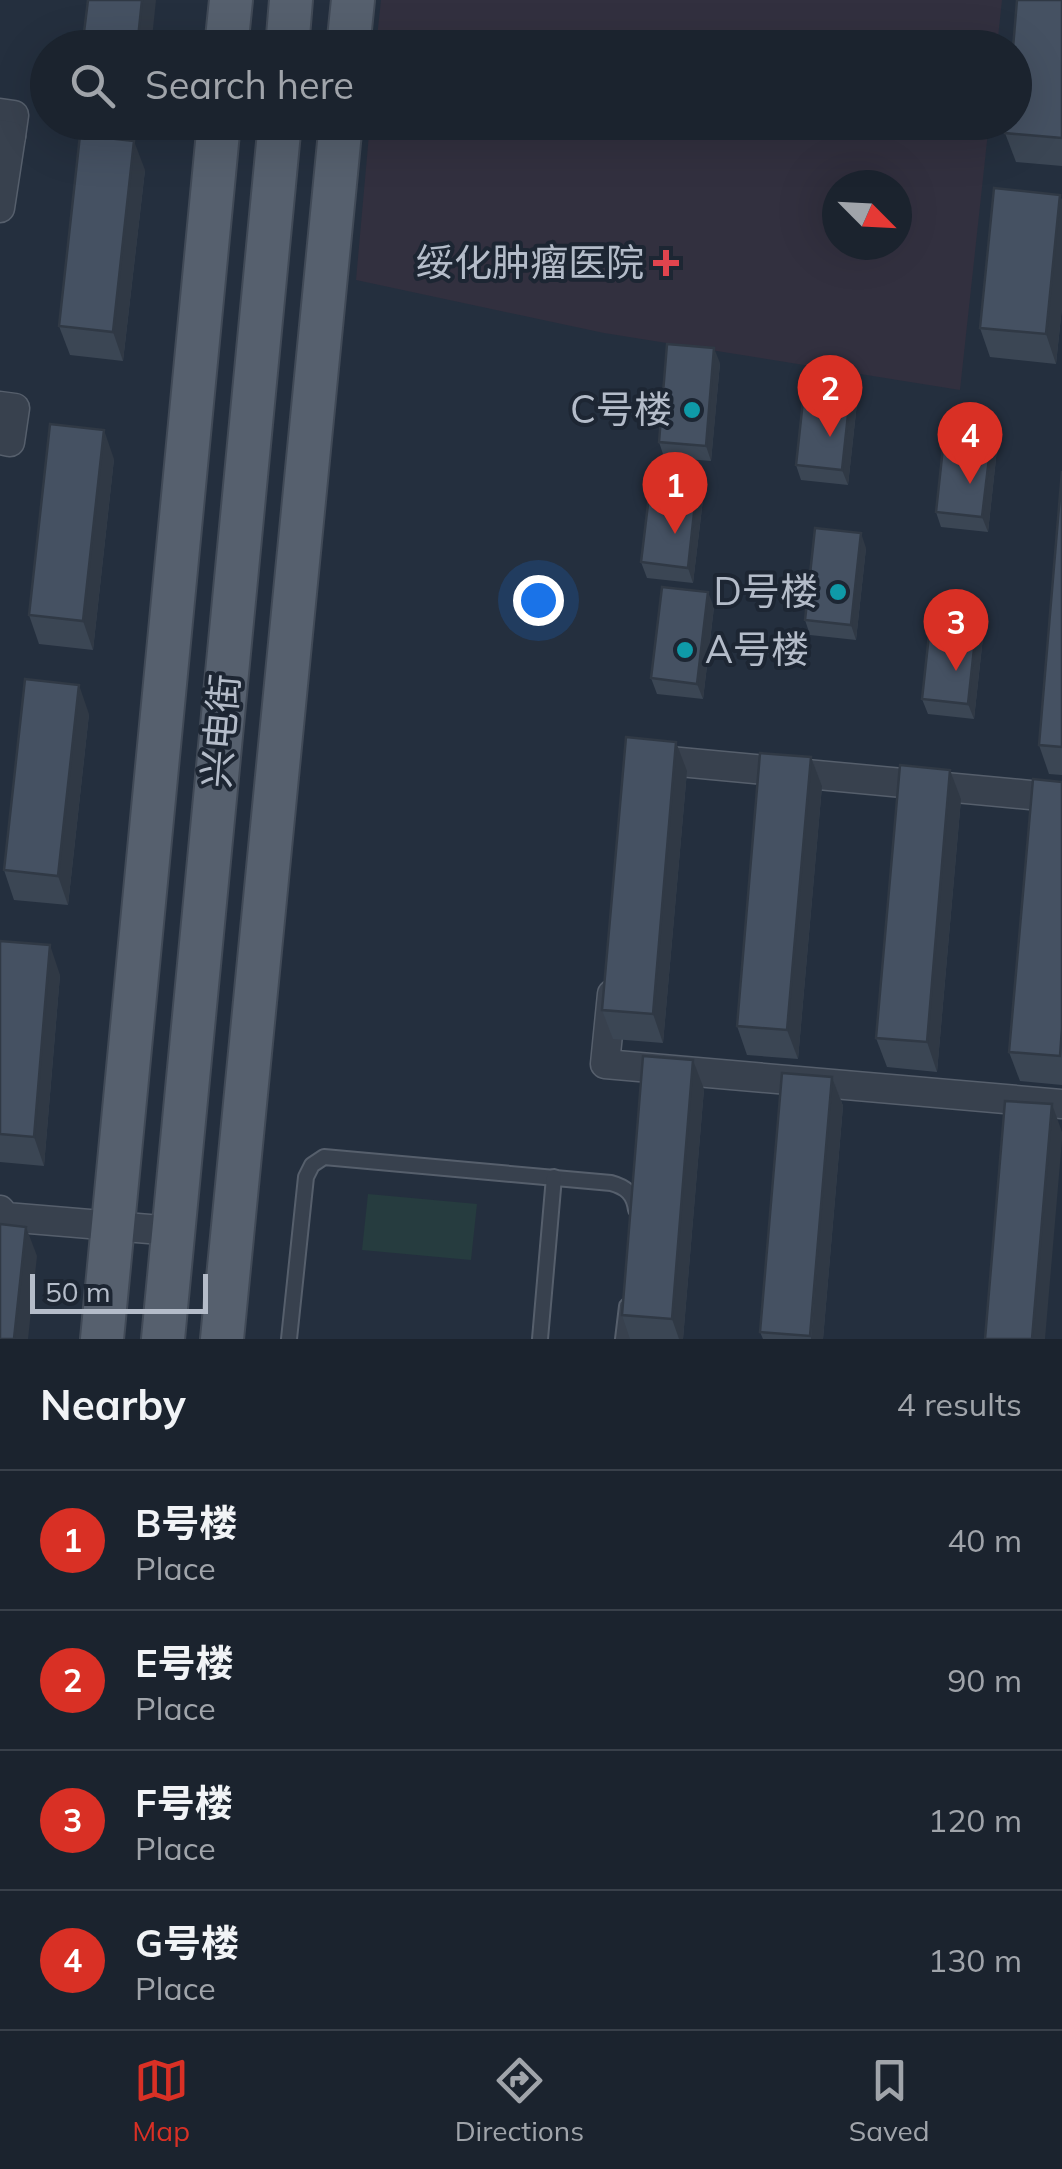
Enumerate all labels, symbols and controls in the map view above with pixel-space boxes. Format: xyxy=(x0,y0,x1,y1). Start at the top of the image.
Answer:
search box xyxy=(30,30,1032,140)
icon: search xyxy=(65,58,120,113)
text: Search here xyxy=(145,61,354,109)
north arrow xyxy=(822,170,912,260)
place label: 绥化肿瘤医院 xyxy=(416,238,644,286)
marker: 绥化肿瘤医院 xyxy=(653,250,679,276)
pin: 2 xyxy=(798,354,862,437)
place label: C号楼 xyxy=(570,385,672,433)
marker: C号楼 xyxy=(681,399,703,421)
pin: 4 xyxy=(938,402,1002,484)
pin: 1 xyxy=(642,452,708,534)
place label: D号楼 xyxy=(714,567,818,615)
your location xyxy=(513,575,564,626)
marker: D号楼 xyxy=(827,581,849,603)
pin: 3 xyxy=(924,588,988,671)
place label: A号楼 xyxy=(705,625,809,673)
marker: A号楼 xyxy=(674,639,696,661)
street label: 兴电街 xyxy=(191,672,249,790)
scale bar xyxy=(30,1269,208,1314)
text: 50 m xyxy=(45,1274,111,1309)
text: Nearby xyxy=(40,1378,186,1431)
text: 4 results xyxy=(897,1384,1022,1424)
text: B号楼 xyxy=(135,1499,237,1547)
text: 1 xyxy=(63,1520,82,1560)
text: 40 m xyxy=(947,1520,1022,1560)
text: Place xyxy=(135,1548,216,1588)
text: E号楼 xyxy=(135,1639,234,1687)
text: 2 xyxy=(63,1660,82,1700)
text: 90 m xyxy=(947,1660,1022,1700)
text: Place xyxy=(135,1688,216,1728)
text: F号楼 xyxy=(135,1779,233,1827)
text: 3 xyxy=(63,1800,82,1840)
text: 120 m xyxy=(928,1800,1022,1840)
text: Place xyxy=(135,1828,216,1868)
text: G号楼 xyxy=(135,1919,239,1967)
text: 4 xyxy=(63,1940,82,1980)
text: 130 m xyxy=(928,1940,1022,1980)
text: Place xyxy=(135,1968,216,2008)
tab: Map xyxy=(132,2053,190,2148)
tab: Directions xyxy=(455,2053,584,2148)
tab: Saved xyxy=(849,2053,930,2148)

